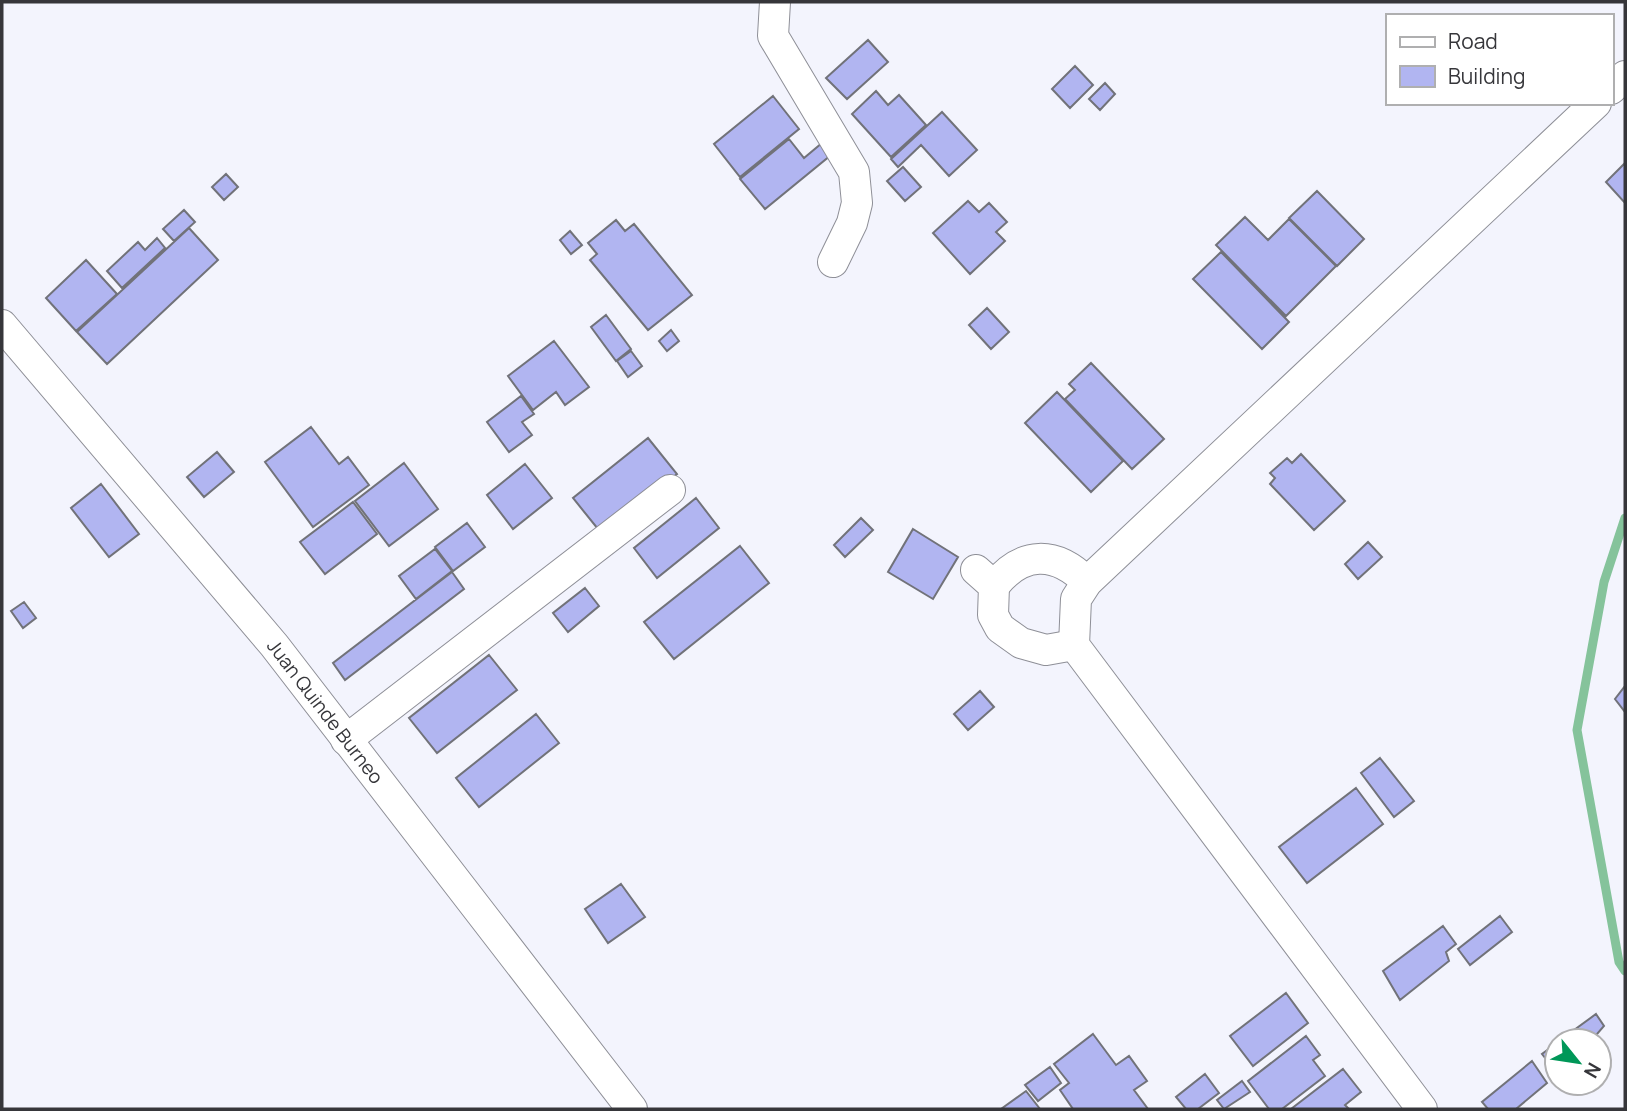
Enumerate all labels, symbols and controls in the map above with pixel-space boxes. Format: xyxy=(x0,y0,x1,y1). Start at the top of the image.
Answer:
legend xyxy=(1386,14,1613,105)
text: Road xyxy=(1448,27,1498,55)
text: Building xyxy=(1448,62,1525,90)
street label: Juan Quinde Burneo xyxy=(261,634,389,789)
north arrow xyxy=(1543,1027,1613,1097)
text: N xyxy=(1578,1058,1607,1083)

